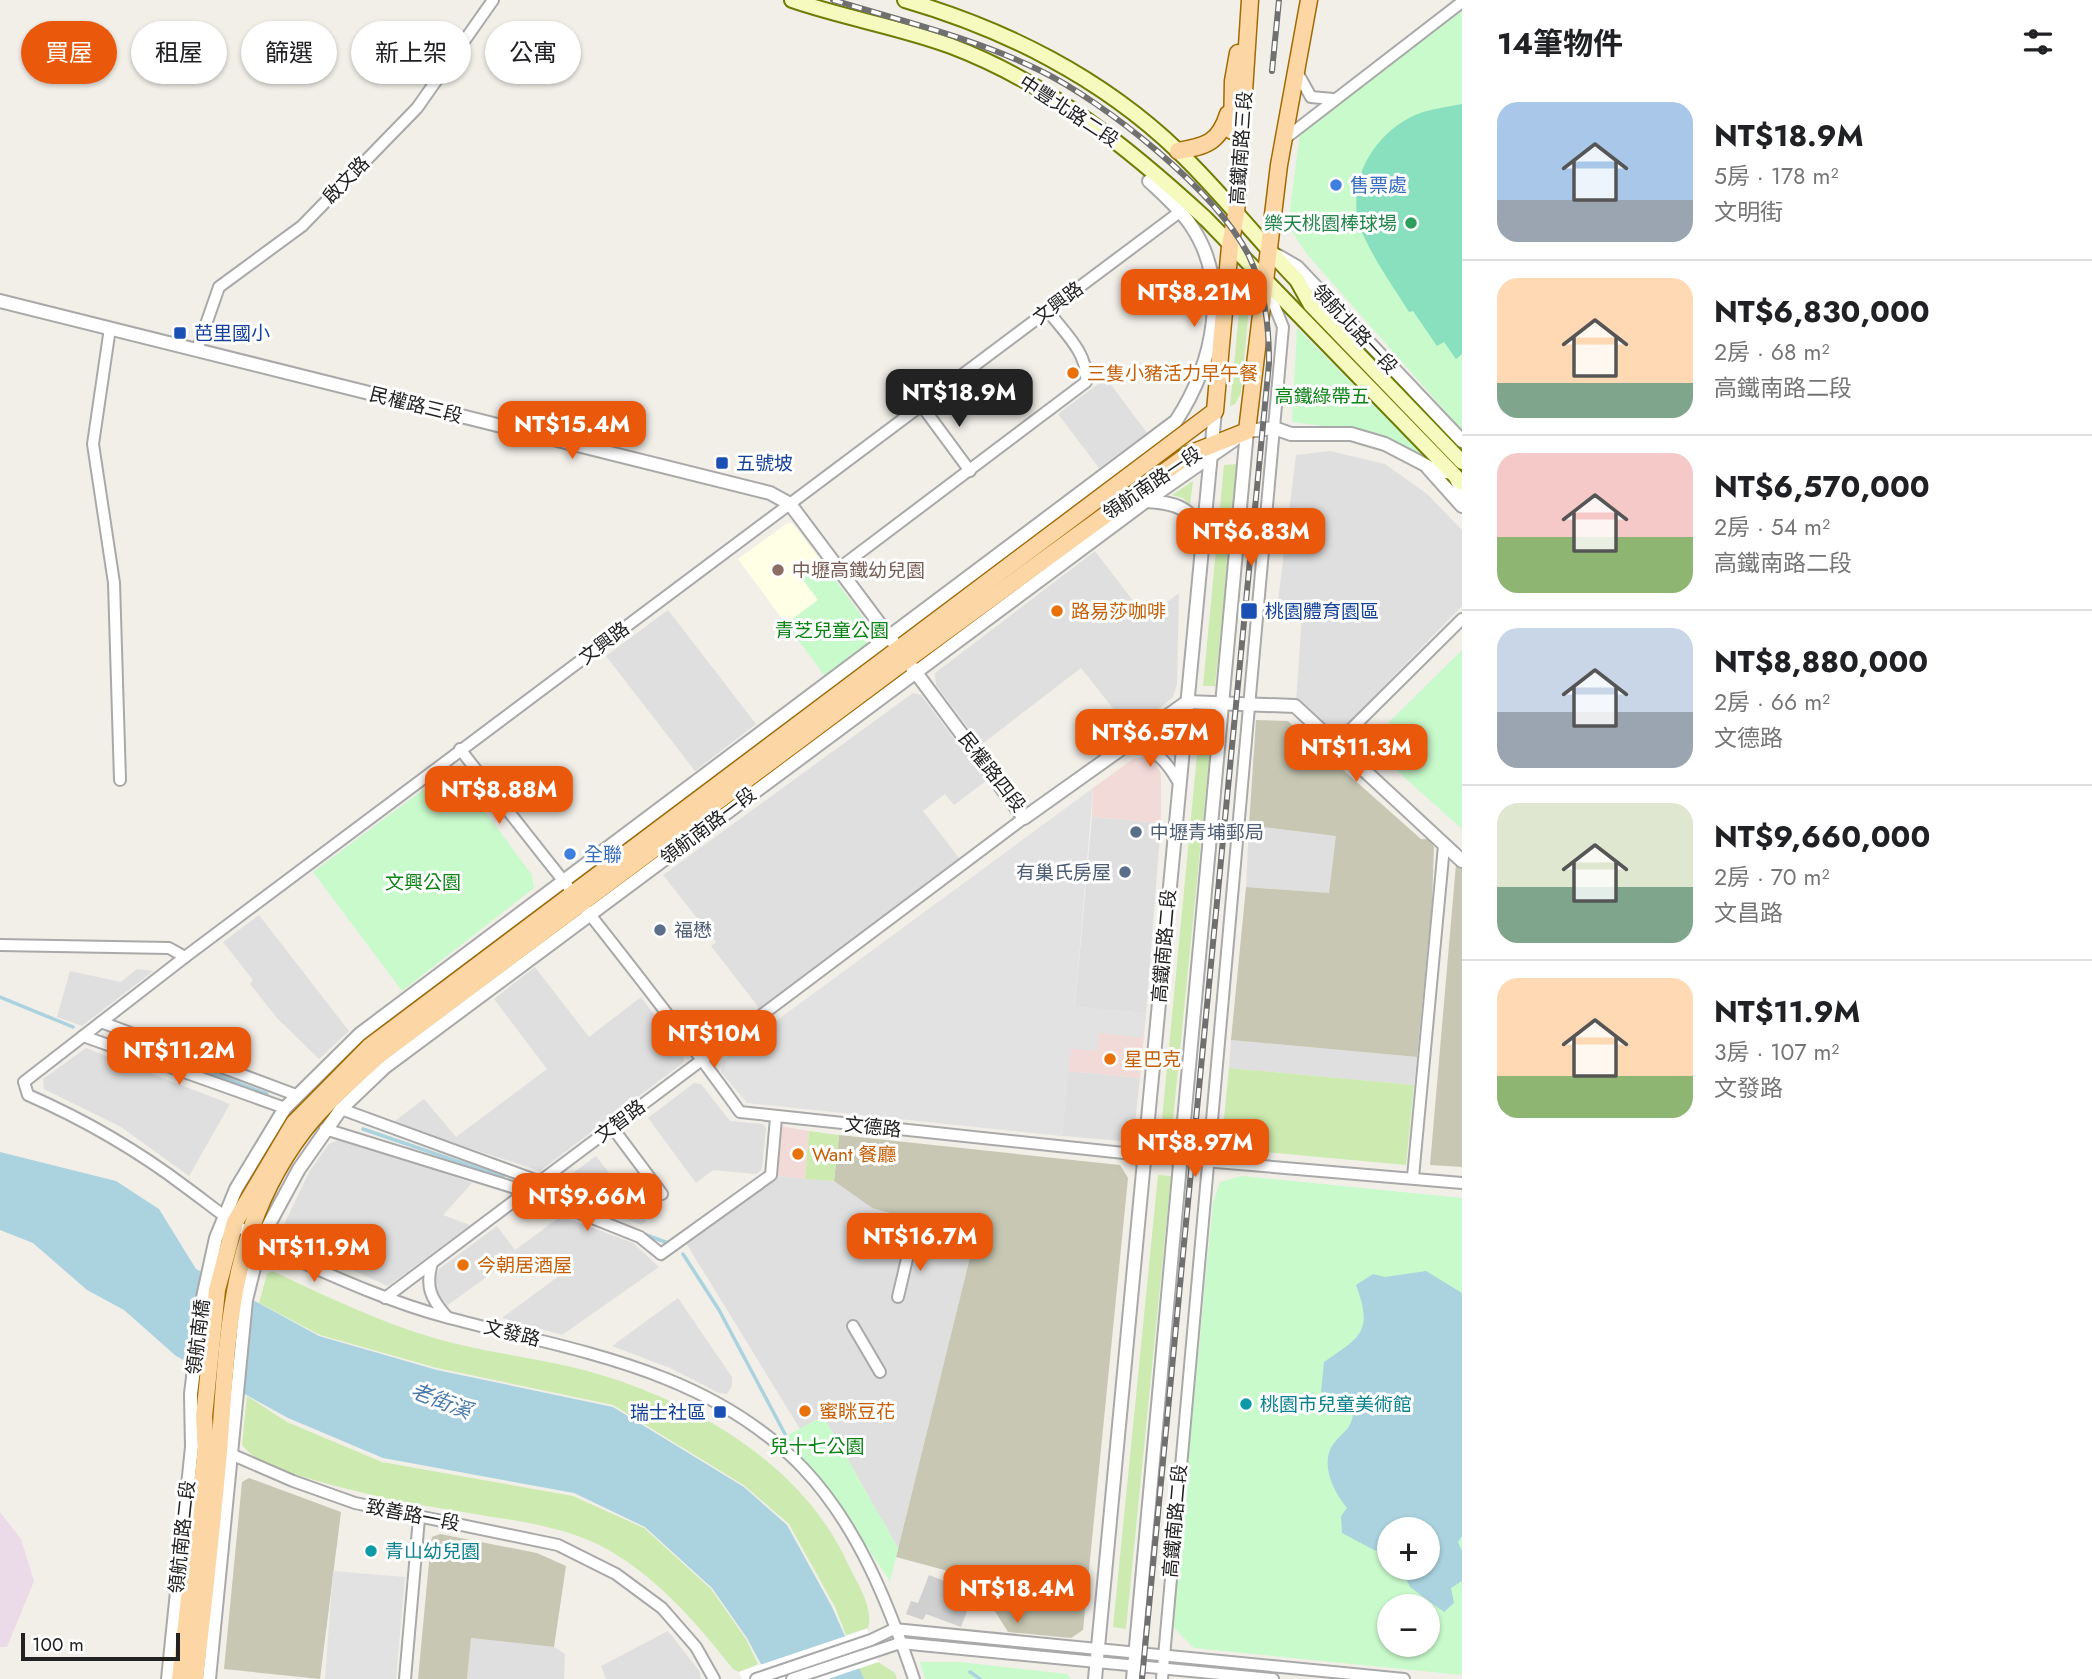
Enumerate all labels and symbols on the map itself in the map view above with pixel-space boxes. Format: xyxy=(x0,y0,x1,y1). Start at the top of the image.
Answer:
street label: 中豐北路二段 xyxy=(1014,69,1124,153)
street label: 高鐵南路三段 xyxy=(1224,90,1258,206)
street label: 啟文路 xyxy=(316,150,376,210)
place label: 售票處 xyxy=(1350,172,1407,199)
marker: 售票處 xyxy=(1328,177,1344,193)
place label: 樂天桃園棒球場 xyxy=(1264,210,1397,237)
marker: 樂天桃園棒球場 xyxy=(1403,215,1419,231)
pin: NT$8.21M xyxy=(1122,270,1266,329)
street label: 文興路 xyxy=(1027,275,1089,331)
street label: 領航北路一段 xyxy=(1306,278,1404,380)
place label: 芭里國小 xyxy=(194,320,270,347)
marker: 芭里國小 xyxy=(172,325,188,341)
place label: 三隻小豬活力早午餐 xyxy=(1087,360,1258,387)
marker: 三隻小豬活力早午餐 xyxy=(1065,365,1081,381)
pin: NT$18.9M xyxy=(887,370,1031,429)
street label: 民權路三段 xyxy=(367,380,465,430)
park label: 高鐵綠帶五 xyxy=(1274,383,1370,410)
pin: NT$15.4M xyxy=(500,402,644,461)
street label: 領航南路一段 xyxy=(1097,440,1207,526)
place label: 五號坡 xyxy=(736,450,793,477)
marker: 五號坡 xyxy=(714,455,730,471)
pin: NT$6.83M xyxy=(1179,508,1323,568)
place label: 中壢高鐵幼兒園 xyxy=(792,557,925,584)
marker: 中壢高鐵幼兒園 xyxy=(770,562,786,578)
place label: 路易莎咖啡 xyxy=(1071,598,1166,625)
place label: 桃園體育園區 xyxy=(1265,598,1379,625)
marker: 桃園體育園區 xyxy=(1239,601,1259,621)
marker: 路易莎咖啡 xyxy=(1049,603,1065,619)
street label: 文興路 xyxy=(573,615,635,671)
park label: 青芝兒童公園 xyxy=(775,617,889,644)
pin: NT$6.57M xyxy=(1078,710,1222,769)
pin: NT$11.3M xyxy=(1284,724,1428,784)
street label: 民權路四段 xyxy=(952,726,1032,818)
pin: NT$8.88M xyxy=(427,766,571,826)
street label: 領航南路一段 xyxy=(654,781,762,871)
place label: 中壢青埔郵局 xyxy=(1150,819,1264,846)
marker: 中壢青埔郵局 xyxy=(1128,824,1144,840)
place label: 全聯 xyxy=(584,841,622,868)
marker: 全聯 xyxy=(562,846,578,862)
place label: 有巢氏房屋 xyxy=(1016,859,1111,886)
marker: 有巢氏房屋 xyxy=(1117,864,1133,880)
park label: 文興公園 xyxy=(385,869,461,896)
street label: 高鐵南路二段 xyxy=(1146,888,1182,1004)
place label: 福懋 xyxy=(674,917,712,944)
marker: 福懋 xyxy=(652,922,668,938)
pin: NT$10M xyxy=(657,1010,771,1070)
pin: NT$11.2M xyxy=(107,1028,251,1087)
place label: 星巴克 xyxy=(1124,1046,1181,1073)
marker: 星巴克 xyxy=(1102,1051,1118,1067)
street label: 文智路 xyxy=(589,1093,651,1149)
street label: 文德路 xyxy=(843,1111,903,1143)
pin: NT$8.97M xyxy=(1123,1120,1267,1179)
place label: Want 餐廳 xyxy=(812,1141,896,1168)
marker: Want 餐廳 xyxy=(790,1146,806,1162)
pin: NT$9.66M xyxy=(515,1174,659,1233)
pin: NT$16.7M xyxy=(848,1214,992,1273)
pin: NT$11.9M xyxy=(242,1224,386,1284)
place label: 今朝居酒屋 xyxy=(477,1252,572,1279)
marker: 今朝居酒屋 xyxy=(455,1257,471,1273)
street label: 領航南橋 xyxy=(180,1298,216,1376)
street label: 文發路 xyxy=(481,1313,543,1353)
water label: 老街溪 xyxy=(406,1376,479,1427)
place label: 桃園市兒童美術館 xyxy=(1260,1391,1412,1418)
marker: 桃園市兒童美術館 xyxy=(1238,1396,1254,1412)
place label: 蜜眯豆花 xyxy=(819,1398,895,1425)
place label: 瑞士社區 xyxy=(630,1399,706,1426)
marker: 蜜眯豆花 xyxy=(797,1403,813,1419)
marker: 瑞士社區 xyxy=(712,1404,728,1420)
park label: 兒十七公園 xyxy=(769,1433,865,1460)
street label: 高鐵南路二段 xyxy=(1157,1463,1193,1579)
street label: 領航南路二段 xyxy=(163,1479,201,1595)
street label: 致善路一段 xyxy=(364,1493,462,1537)
place label: 青山幼兒園 xyxy=(385,1538,480,1565)
marker: 青山幼兒園 xyxy=(363,1543,379,1559)
pin: NT$18.4M xyxy=(945,1566,1089,1625)
scale bar xyxy=(21,1630,180,1662)

